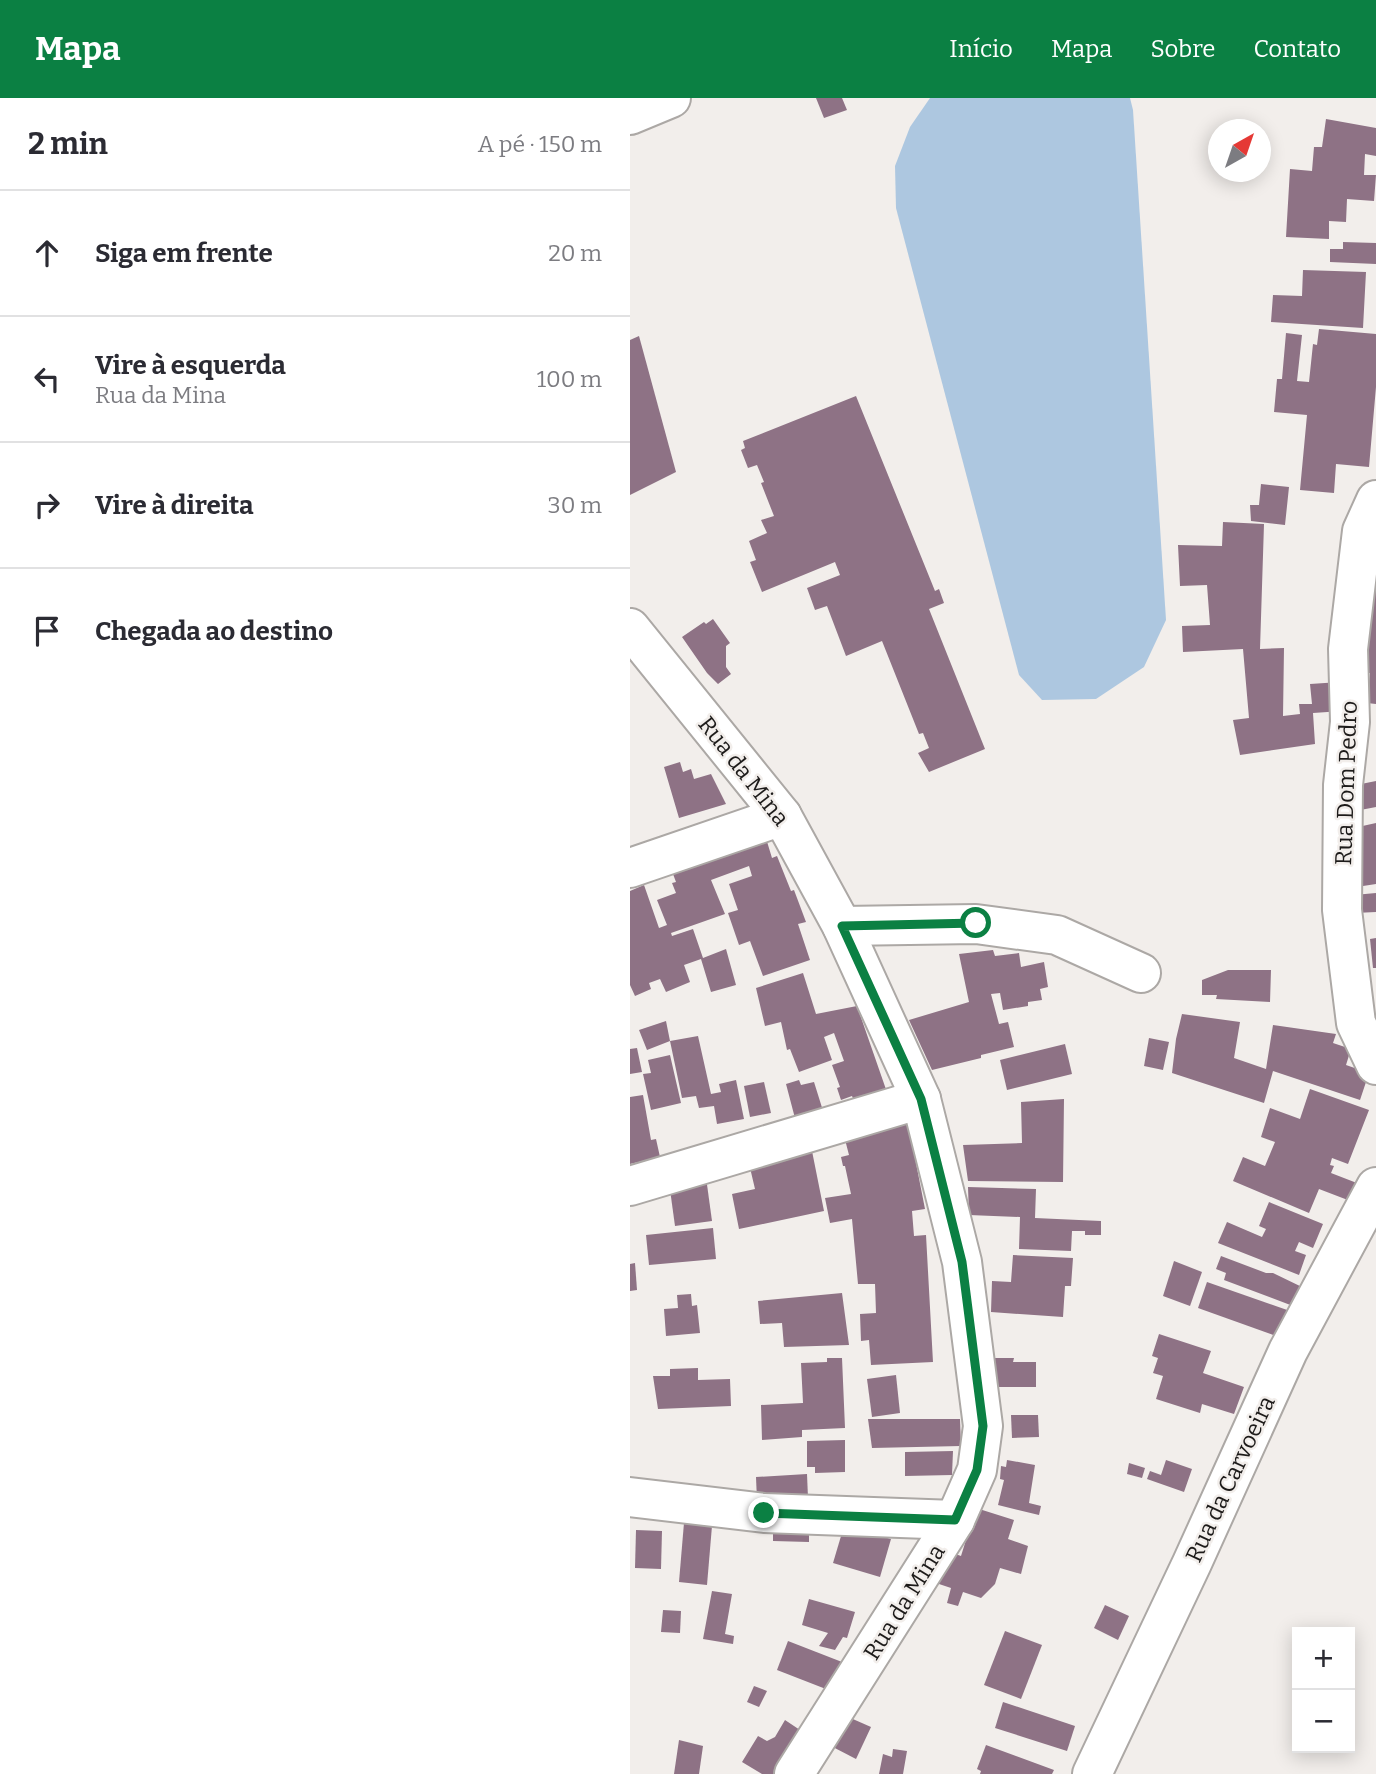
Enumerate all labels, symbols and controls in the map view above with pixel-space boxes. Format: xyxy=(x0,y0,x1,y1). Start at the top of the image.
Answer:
text: Mapa xyxy=(35,29,120,69)
text: Início xyxy=(949,35,1013,63)
text: Mapa xyxy=(1051,35,1112,63)
text: Sobre xyxy=(1150,35,1215,63)
text: Contato xyxy=(1253,35,1341,63)
north arrow xyxy=(1208,119,1271,182)
text: 2 min xyxy=(28,126,108,162)
text: A pé · 150 m xyxy=(478,130,602,158)
icon: ahead xyxy=(28,234,66,272)
text: Siga em frente xyxy=(95,238,273,269)
text: 20 m xyxy=(548,239,602,267)
text: Vire à esquerda xyxy=(95,350,286,381)
icon: left xyxy=(28,360,66,398)
text: 100 m xyxy=(537,365,602,393)
text: Rua da Mina xyxy=(95,381,226,409)
icon: right xyxy=(28,486,66,524)
text: Vire à direita xyxy=(95,490,254,521)
text: 30 m xyxy=(548,491,602,519)
icon: arrive xyxy=(28,612,66,650)
text: Chegada ao destino xyxy=(95,616,333,647)
street label: Rua Dom Pedro xyxy=(1329,700,1363,866)
street label: Rua da Mina xyxy=(693,711,796,832)
route start xyxy=(960,907,991,938)
street label: Rua da Carvoeira xyxy=(1179,1391,1281,1567)
route end xyxy=(748,1497,779,1528)
street label: Rua da Mina xyxy=(857,1539,951,1665)
map controls xyxy=(1292,1627,1355,1753)
button: + xyxy=(1292,1627,1355,1690)
button: − xyxy=(1292,1690,1355,1753)

